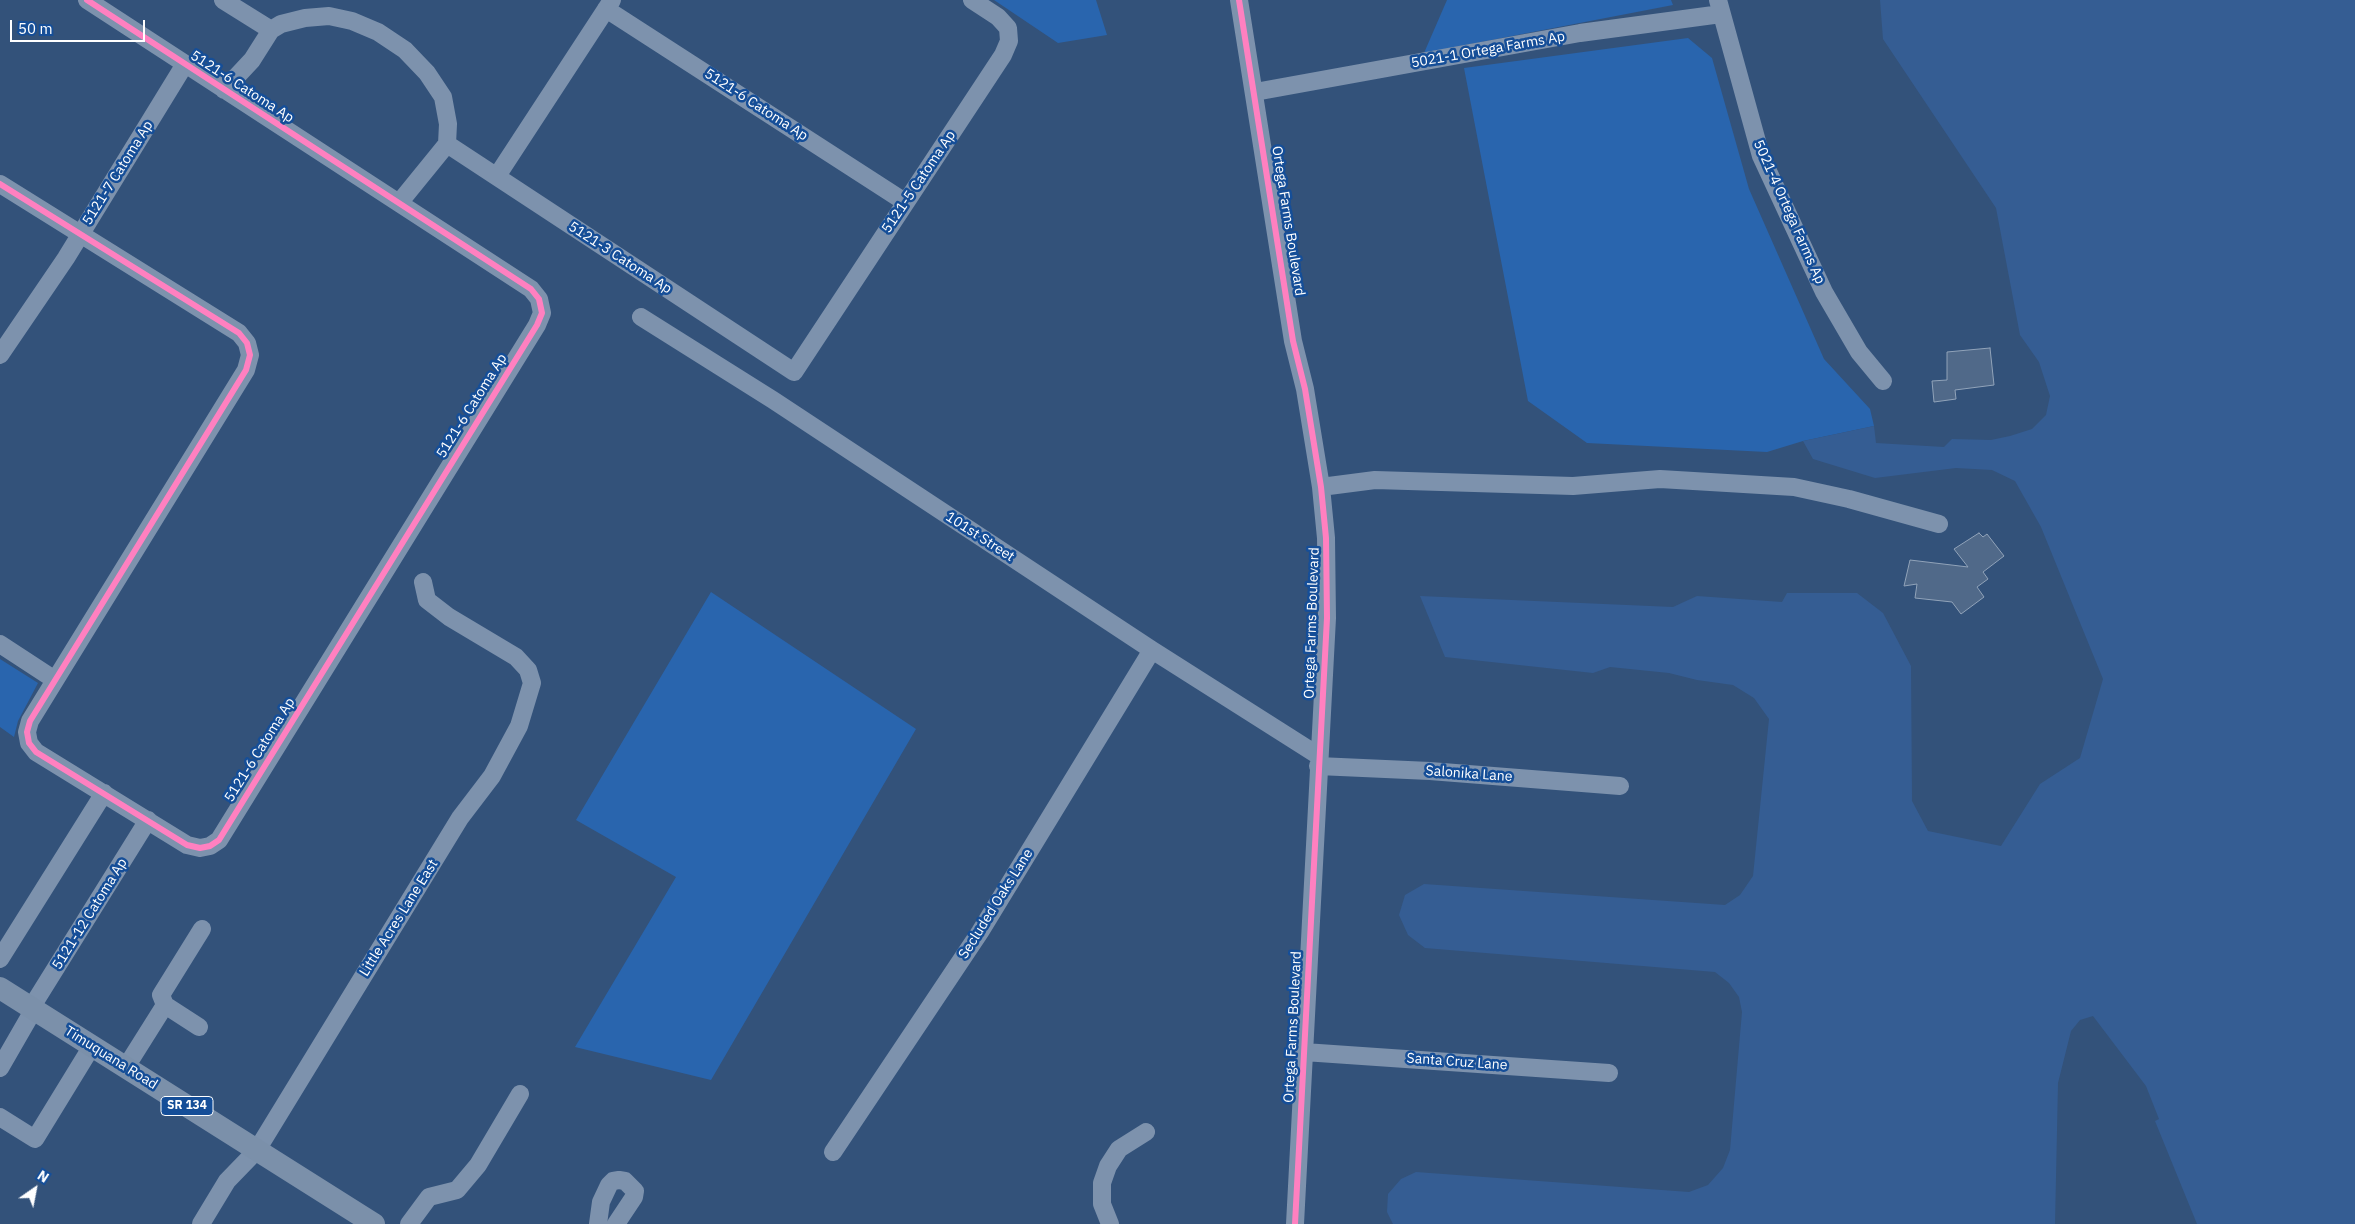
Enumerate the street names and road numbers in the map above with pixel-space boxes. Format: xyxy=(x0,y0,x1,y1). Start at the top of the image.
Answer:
street label: 5021-1 Ortega Farms Ap xyxy=(1410,28,1566,72)
street label: 5121-6 Catoma Ap xyxy=(187,47,297,127)
street label: 5121-6 Catoma Ap xyxy=(701,65,811,145)
street label: 5121-7 Catoma Ap xyxy=(79,118,157,228)
street label: 5121-5 Catoma Ap xyxy=(879,128,959,236)
street label: 5021-4 Ortega Farms Ap xyxy=(1750,137,1828,287)
street label: Ortega Farms Boulevard xyxy=(1268,145,1308,297)
street label: 5121-3 Catoma Ap xyxy=(565,218,675,298)
street label: 5121-6 Catoma Ap xyxy=(433,351,511,461)
street label: 101st Street xyxy=(942,509,1018,565)
street label: Ortega Farms Boulevard xyxy=(1301,547,1323,699)
street label: 5121-6 Catoma Ap xyxy=(221,695,299,805)
street label: Salonika Lane xyxy=(1425,763,1513,785)
street label: Secluded Oaks Lane xyxy=(955,846,1037,962)
street label: 5121-12 Catoma Ap xyxy=(49,855,131,973)
street label: Little Acres Lane East xyxy=(356,856,442,980)
street label: Ortega Farms Boulevard xyxy=(1281,951,1305,1103)
street label: Timuquana Road xyxy=(62,1023,160,1093)
street label: Santa Cruz Lane xyxy=(1406,1050,1508,1074)
road number: SR 134 xyxy=(161,1096,213,1116)

